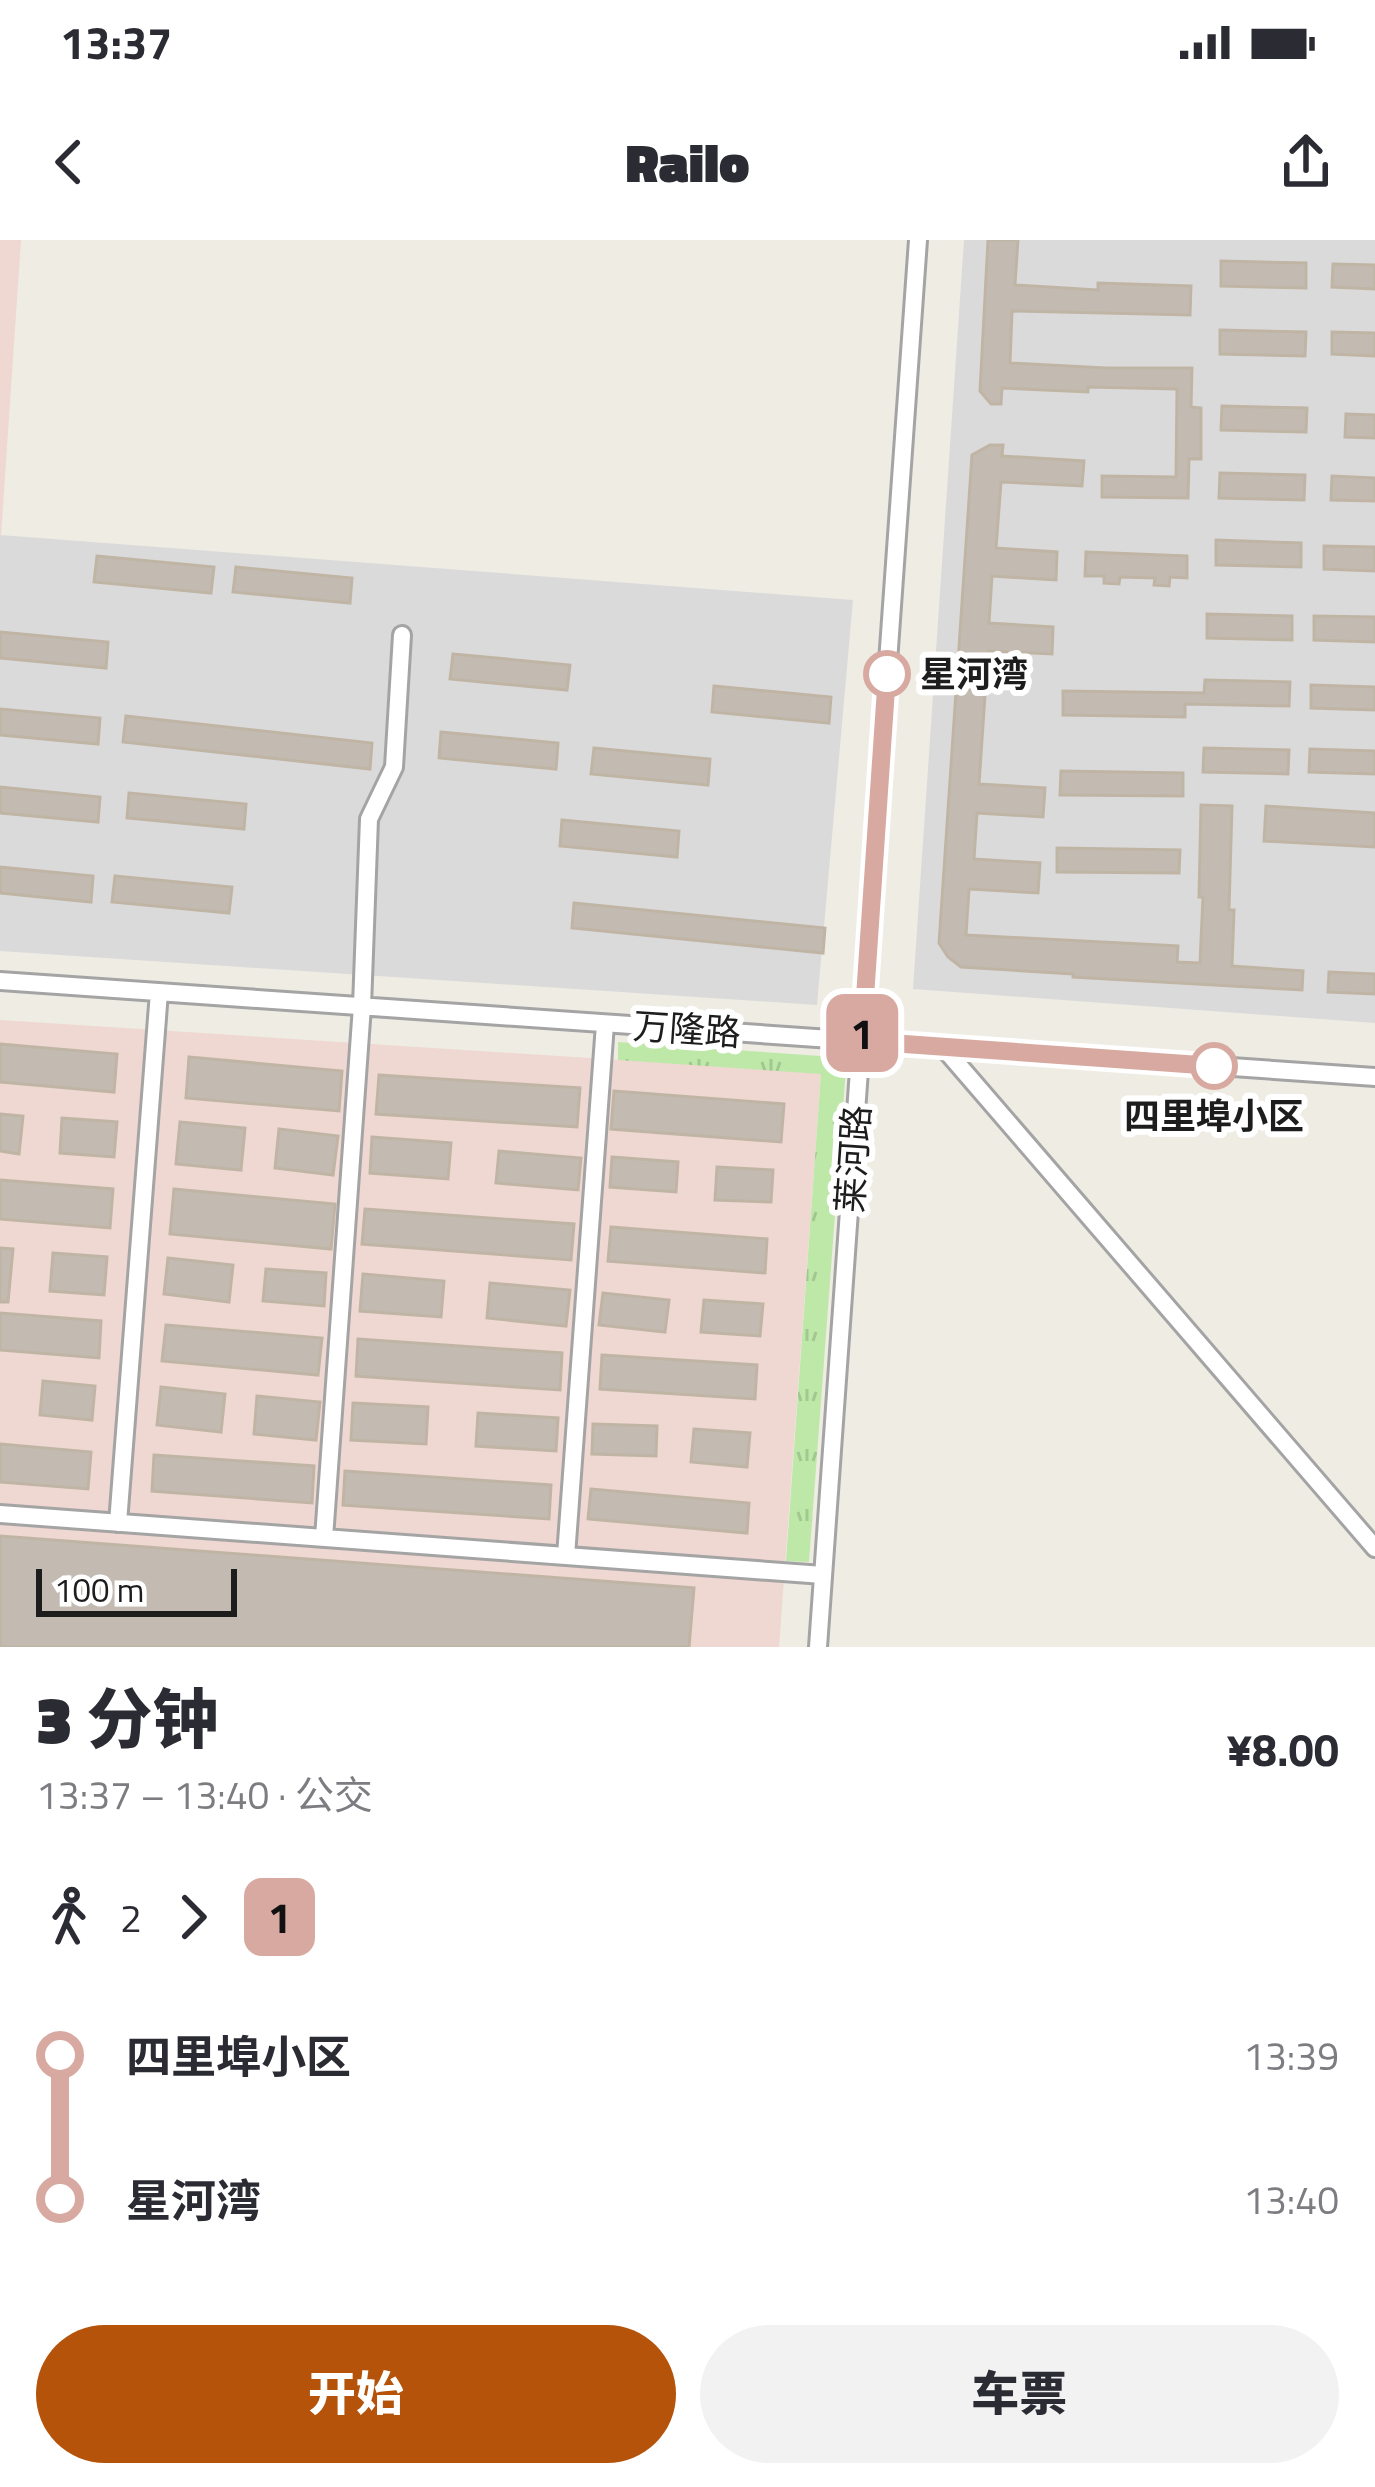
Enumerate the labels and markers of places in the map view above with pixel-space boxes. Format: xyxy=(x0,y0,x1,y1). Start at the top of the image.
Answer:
place label: 星河湾 xyxy=(920,646,1028,701)
marker: 星河湾 xyxy=(865,652,909,696)
marker: 四里埠小区 xyxy=(1192,1044,1236,1088)
place label: 四里埠小区 xyxy=(1124,1088,1304,1143)

